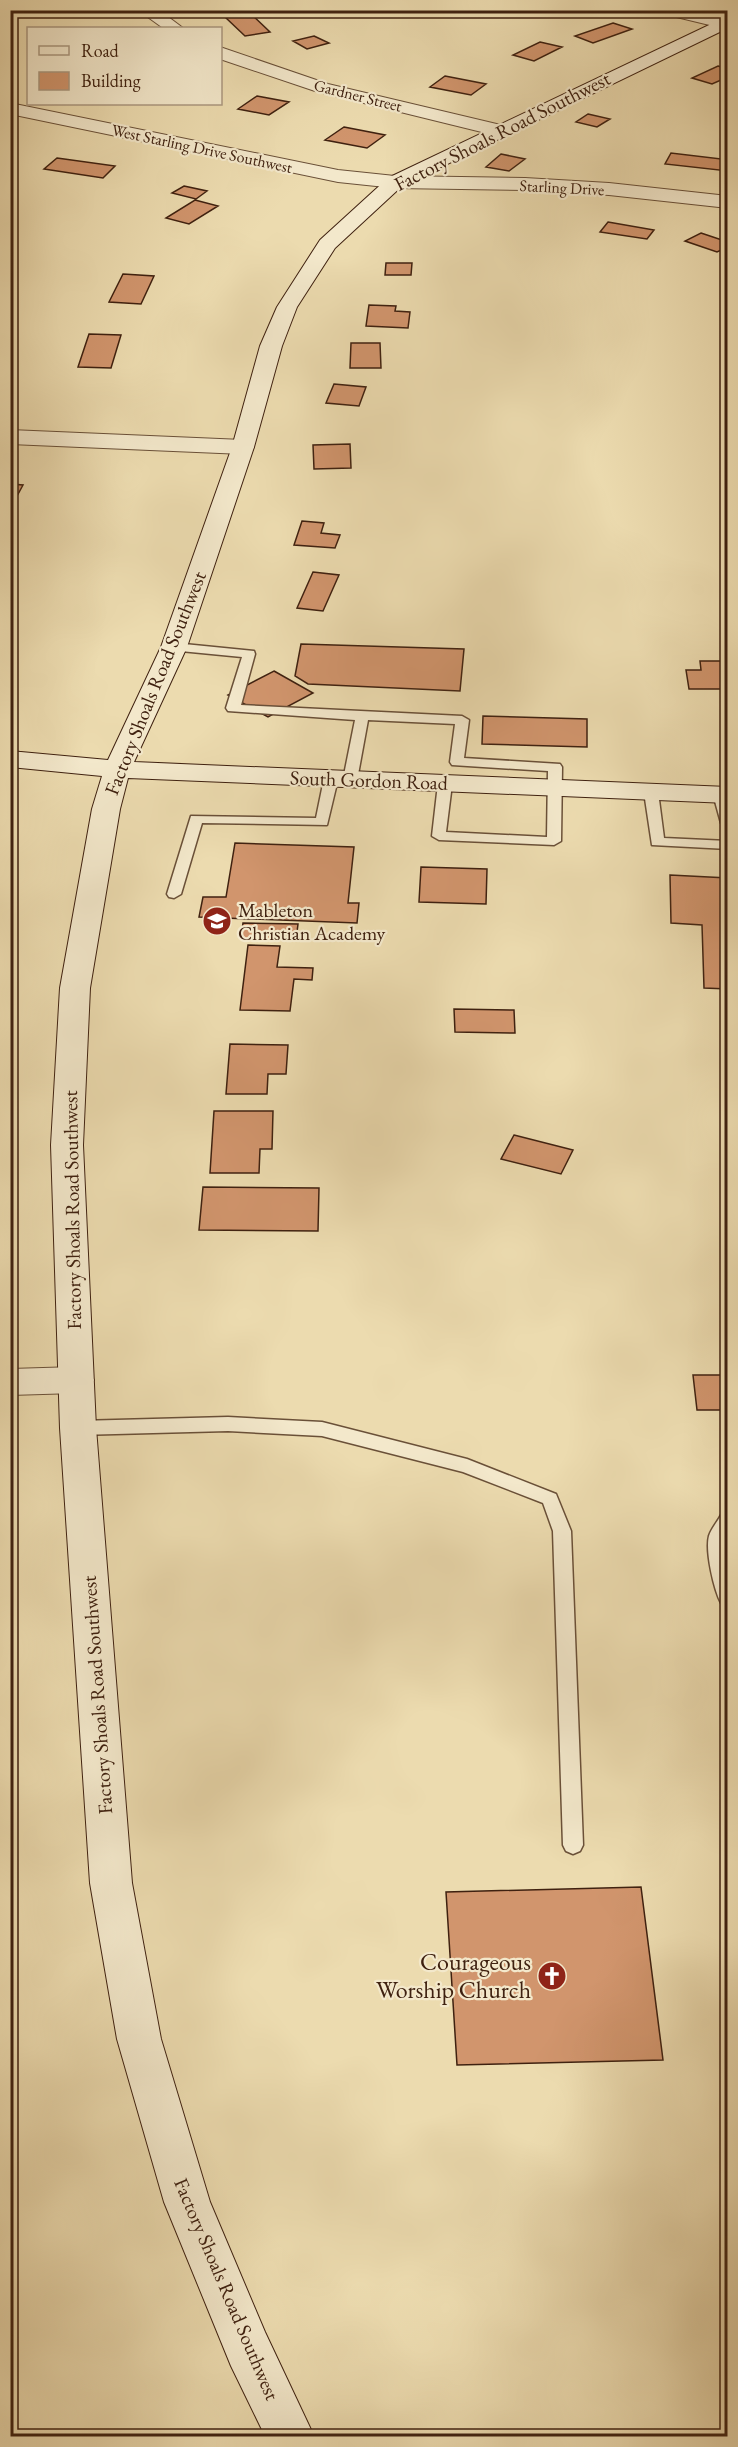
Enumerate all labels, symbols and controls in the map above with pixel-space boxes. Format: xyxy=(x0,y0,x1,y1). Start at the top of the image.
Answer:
legend xyxy=(27,27,222,105)
text: Road xyxy=(81,39,120,62)
street label: Factory Shoals Road Southwest xyxy=(390,65,615,197)
text: Building xyxy=(81,69,141,92)
street label: Gardner Street xyxy=(312,74,404,117)
street label: West Starling Drive Southwest xyxy=(110,119,294,178)
street label: Starling Drive xyxy=(519,175,605,200)
street label: Factory Shoals Road Southwest xyxy=(98,567,212,799)
street label: South Gordon Road xyxy=(290,764,449,796)
place label: Mableton Christian Academy xyxy=(238,897,386,946)
school or university icon: Mableton Christian Academy xyxy=(201,905,233,937)
street label: Factory Shoals Road Southwest xyxy=(57,1090,87,1330)
street label: Factory Shoals Road Southwest xyxy=(76,1574,118,1815)
place label: Courageous Worship Church xyxy=(376,1946,531,2005)
church icon: Courageous Worship Church xyxy=(536,1960,568,1992)
street label: Factory Shoals Road Southwest xyxy=(168,2174,286,2405)

